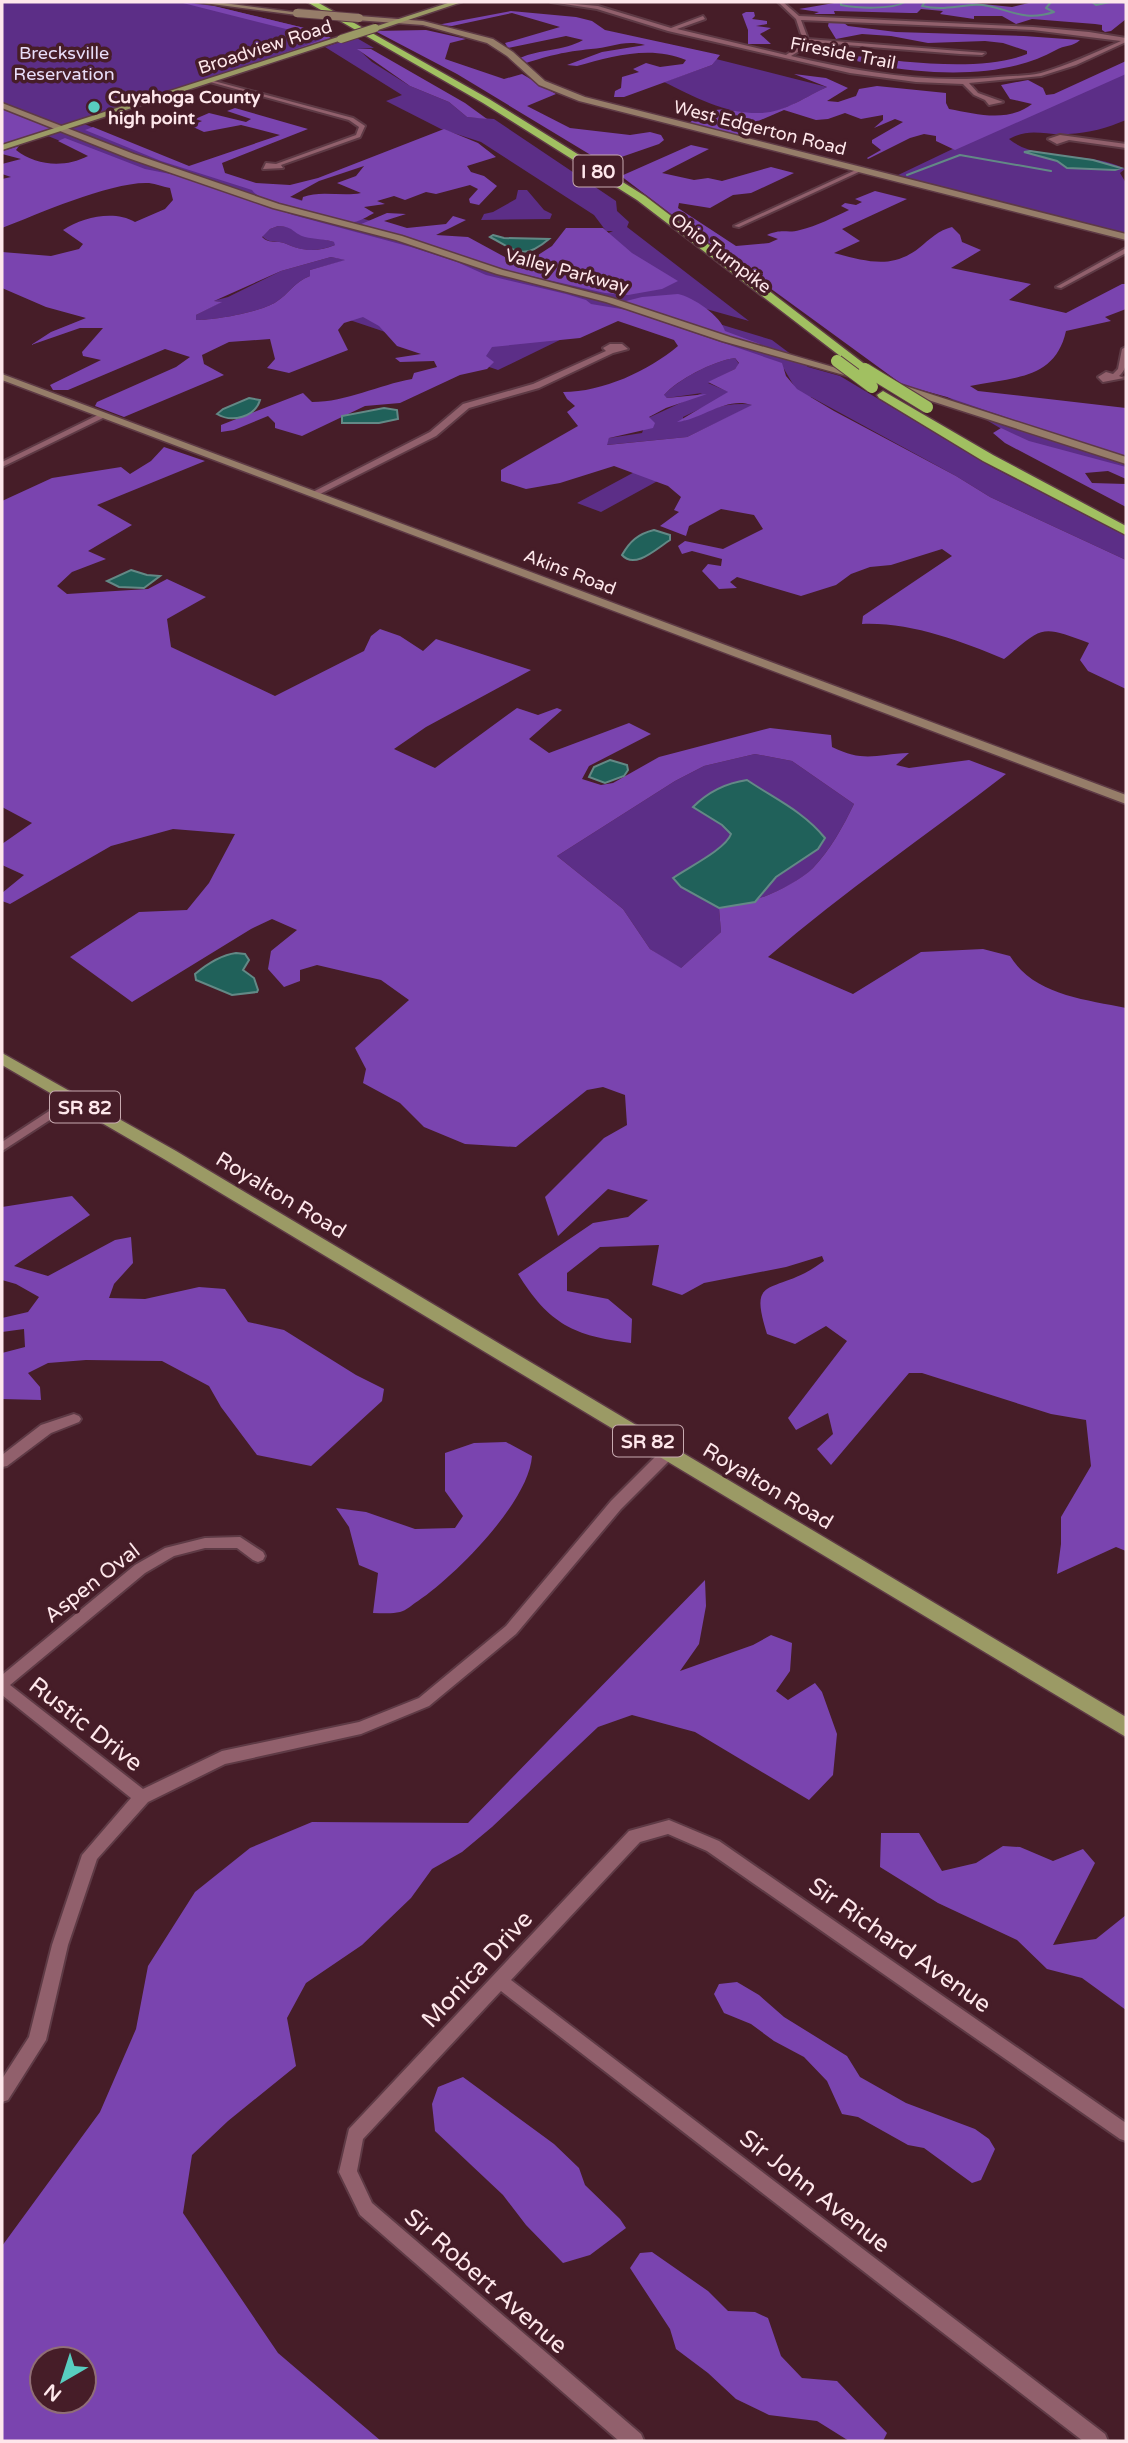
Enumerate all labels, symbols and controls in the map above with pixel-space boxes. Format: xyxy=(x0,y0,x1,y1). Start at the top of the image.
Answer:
street label: Broadview Road xyxy=(195,15,335,79)
street label: Fireside Trail xyxy=(788,32,898,74)
park label: Brecksville Reservation xyxy=(13,42,115,85)
place label: Cuyahoga County high point xyxy=(108,86,261,129)
street label: West Edgerton Road xyxy=(671,96,849,160)
marker: Cuyahoga County high point xyxy=(86,99,102,115)
road number: I 80 xyxy=(574,155,622,186)
street label: Ohio Turnpike xyxy=(666,208,776,298)
street label: Valley Parkway xyxy=(503,244,632,298)
street label: Akins Road xyxy=(521,544,619,600)
road number: SR 82 xyxy=(50,1092,120,1122)
street label: Royalton Road xyxy=(211,1147,350,1244)
road number: SR 82 xyxy=(613,1426,683,1456)
street label: Royalton Road xyxy=(698,1438,837,1535)
street label: Aspen Oval xyxy=(40,1538,145,1628)
street label: Rustic Drive xyxy=(23,1671,148,1778)
street label: Sir Richard Avenue xyxy=(803,1872,997,2019)
street label: Monica Drive xyxy=(416,1905,539,2034)
street label: Sir John Avenue xyxy=(734,2124,896,2259)
street label: Sir Robert Avenue xyxy=(398,2203,573,2360)
north arrow xyxy=(28,2345,98,2415)
text: N xyxy=(40,2379,66,2406)

